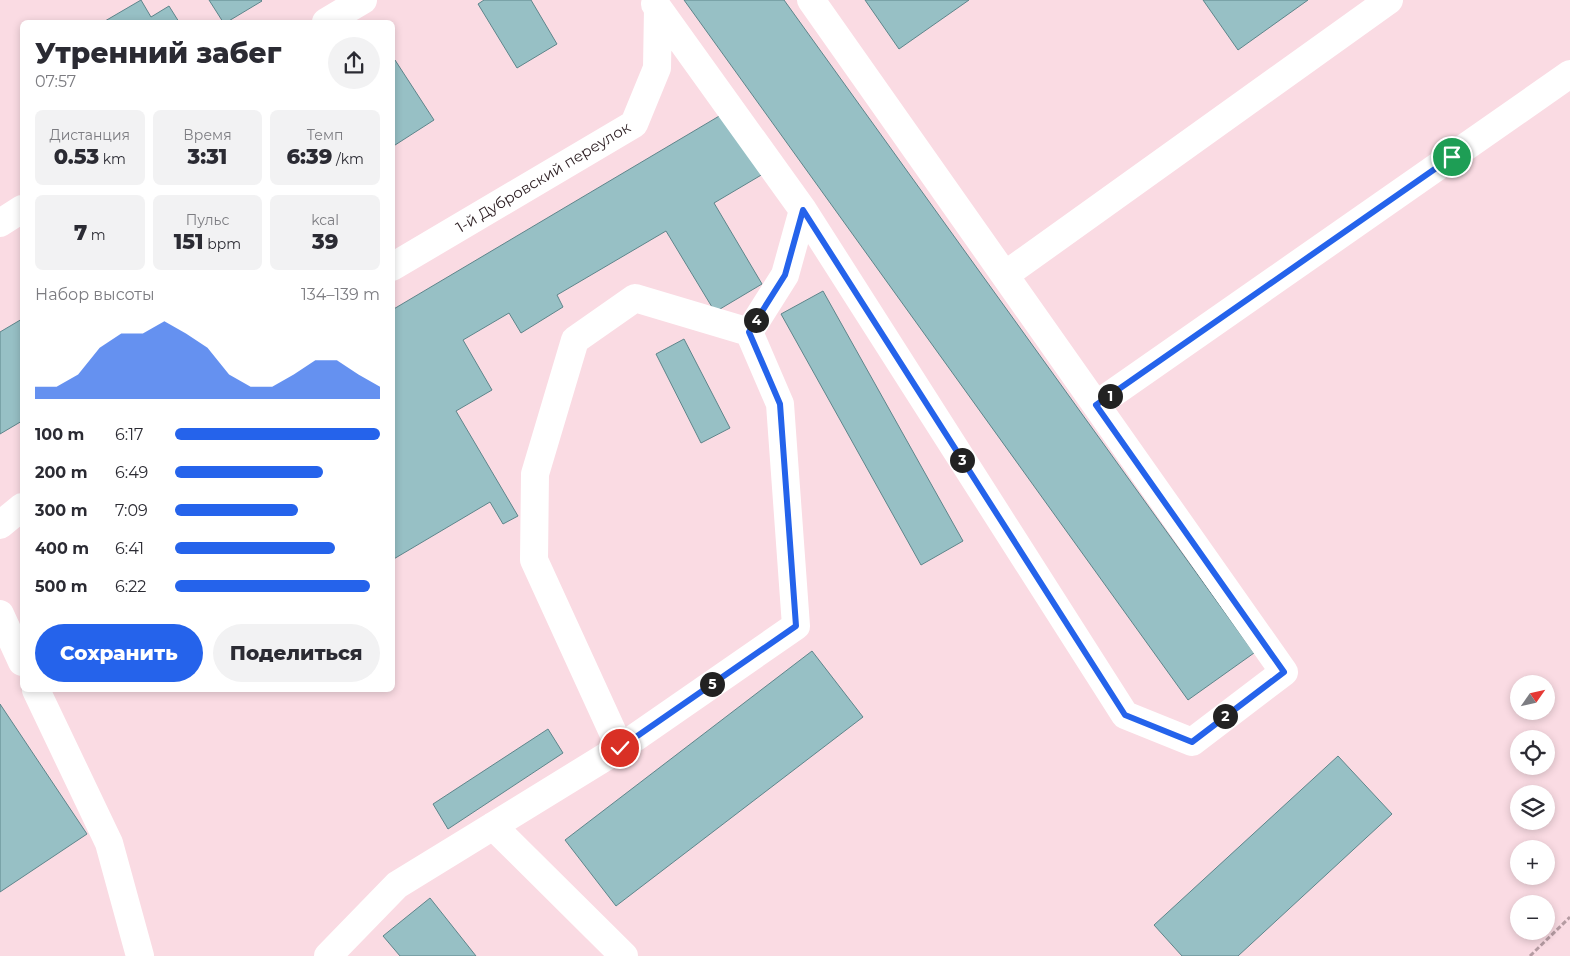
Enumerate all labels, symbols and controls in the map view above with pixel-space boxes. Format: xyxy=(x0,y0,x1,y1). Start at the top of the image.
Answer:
text: Утренний забег xyxy=(35,36,281,70)
button: share xyxy=(328,37,380,89)
text: 07:57 xyxy=(35,72,76,91)
street label: 1-й Дубровский переулок xyxy=(452,117,634,237)
text: Дистанция xyxy=(50,126,130,144)
text: Время xyxy=(183,126,232,144)
text: Темп xyxy=(307,126,343,144)
pin xyxy=(1431,136,1473,178)
icon: arrive xyxy=(1438,143,1466,171)
text: 0.53 xyxy=(54,144,99,169)
text: 3:31 xyxy=(188,144,227,169)
text: 6:39 xyxy=(286,144,332,169)
text: km xyxy=(99,150,126,168)
text: /km xyxy=(332,150,364,168)
text: Пульс xyxy=(186,211,229,229)
text: kcal xyxy=(311,211,339,229)
text: 7 xyxy=(74,220,87,245)
text: m xyxy=(87,226,106,244)
text: 151 xyxy=(174,229,204,254)
text: 39 xyxy=(312,229,338,254)
text: bpm xyxy=(204,235,241,253)
text: Набор высоты xyxy=(35,285,155,304)
text: 134–139 m xyxy=(301,285,380,304)
pin: 4 xyxy=(744,308,768,332)
text: 4 xyxy=(752,311,761,329)
pin: 1 xyxy=(1098,384,1122,408)
text: 1 xyxy=(1108,387,1113,405)
text: 100 m xyxy=(35,425,84,444)
text: 6:17 xyxy=(115,425,143,444)
pin: 3 xyxy=(950,448,974,472)
text: 3 xyxy=(958,451,967,469)
text: 200 m xyxy=(35,463,87,482)
text: 6:49 xyxy=(115,463,148,482)
text: 300 m xyxy=(35,501,88,520)
text: 7:09 xyxy=(115,501,148,520)
text: 400 m xyxy=(35,539,89,558)
text: 6:41 xyxy=(115,539,144,558)
text: 500 m xyxy=(35,577,88,596)
text: 6:22 xyxy=(115,577,146,596)
button: Сохранить xyxy=(35,624,203,682)
button: Поделиться xyxy=(213,624,380,682)
pin: 5 xyxy=(700,672,724,696)
text: 5 xyxy=(708,675,717,693)
north arrow xyxy=(1510,675,1555,720)
map controls xyxy=(1510,675,1555,940)
pin: 2 xyxy=(1212,704,1238,728)
text: 2 xyxy=(1221,707,1230,725)
pin xyxy=(599,727,641,769)
button: locate xyxy=(1510,730,1555,775)
icon: check xyxy=(606,734,634,762)
button: layers xyxy=(1510,785,1555,830)
button: + xyxy=(1510,840,1555,885)
button: − xyxy=(1510,895,1555,940)

